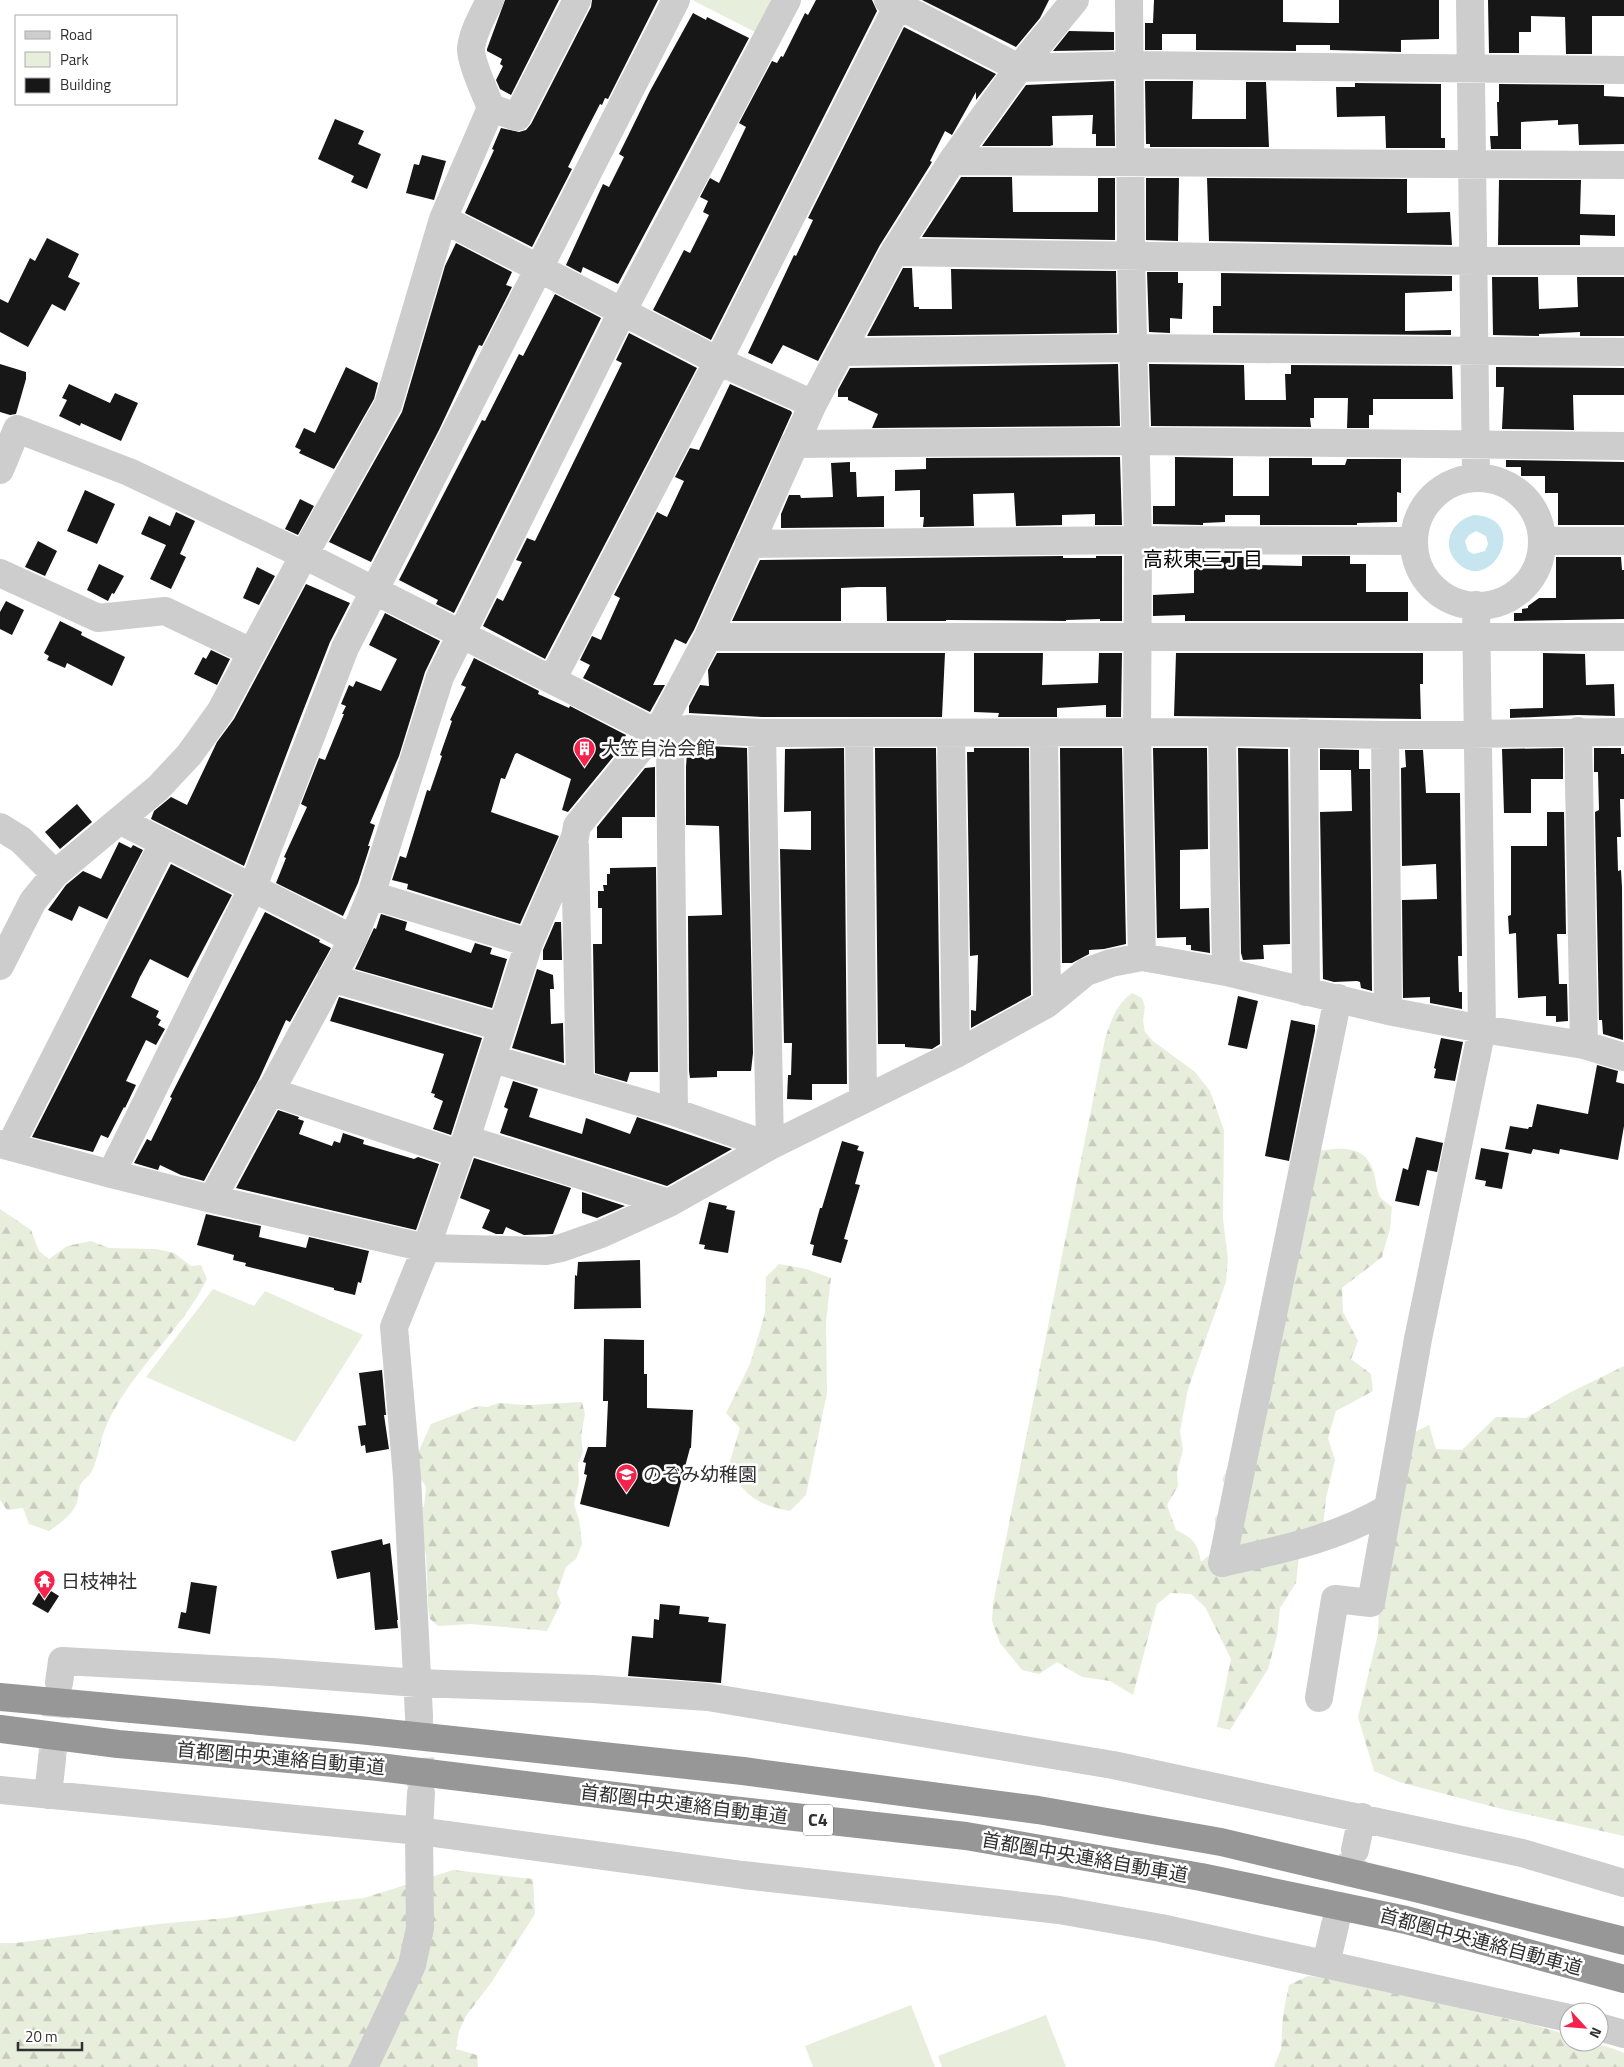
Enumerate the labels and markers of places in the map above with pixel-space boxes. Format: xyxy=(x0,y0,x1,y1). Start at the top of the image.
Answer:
place label: 大笠自治会館 xyxy=(601,733,715,762)
building icon: 大笠自治会館 xyxy=(573,736,597,767)
place label: のぞみ幼稚園 xyxy=(643,1459,757,1488)
school or university icon: のぞみ幼稚園 xyxy=(615,1462,639,1493)
place label: 日枝神社 xyxy=(61,1566,137,1595)
temple icon: 日枝神社 xyxy=(33,1569,57,1600)

